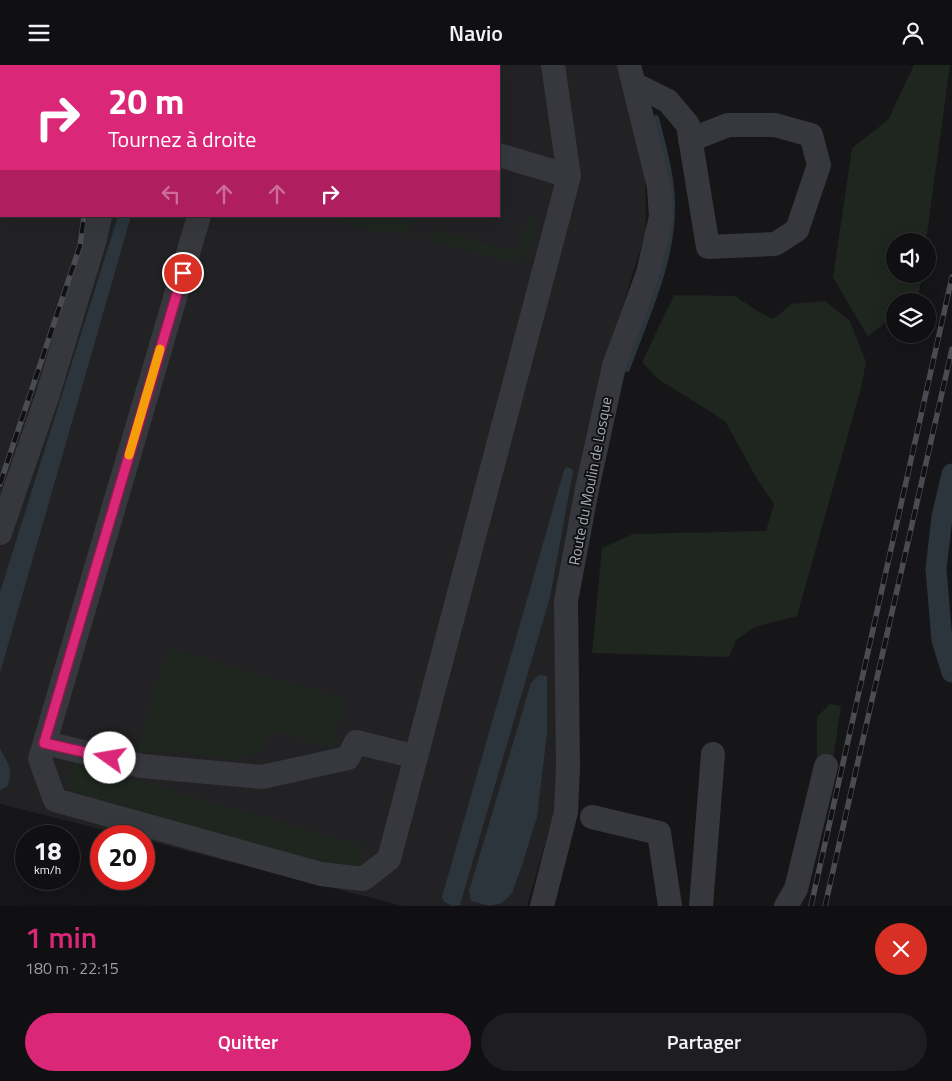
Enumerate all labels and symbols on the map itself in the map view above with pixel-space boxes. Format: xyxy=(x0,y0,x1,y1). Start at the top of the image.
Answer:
pin xyxy=(162,252,204,294)
street label: Route du Moulin de Losque xyxy=(562,395,618,567)
position arrow xyxy=(83,731,135,783)
speed limit sign: 20 xyxy=(90,825,155,890)

